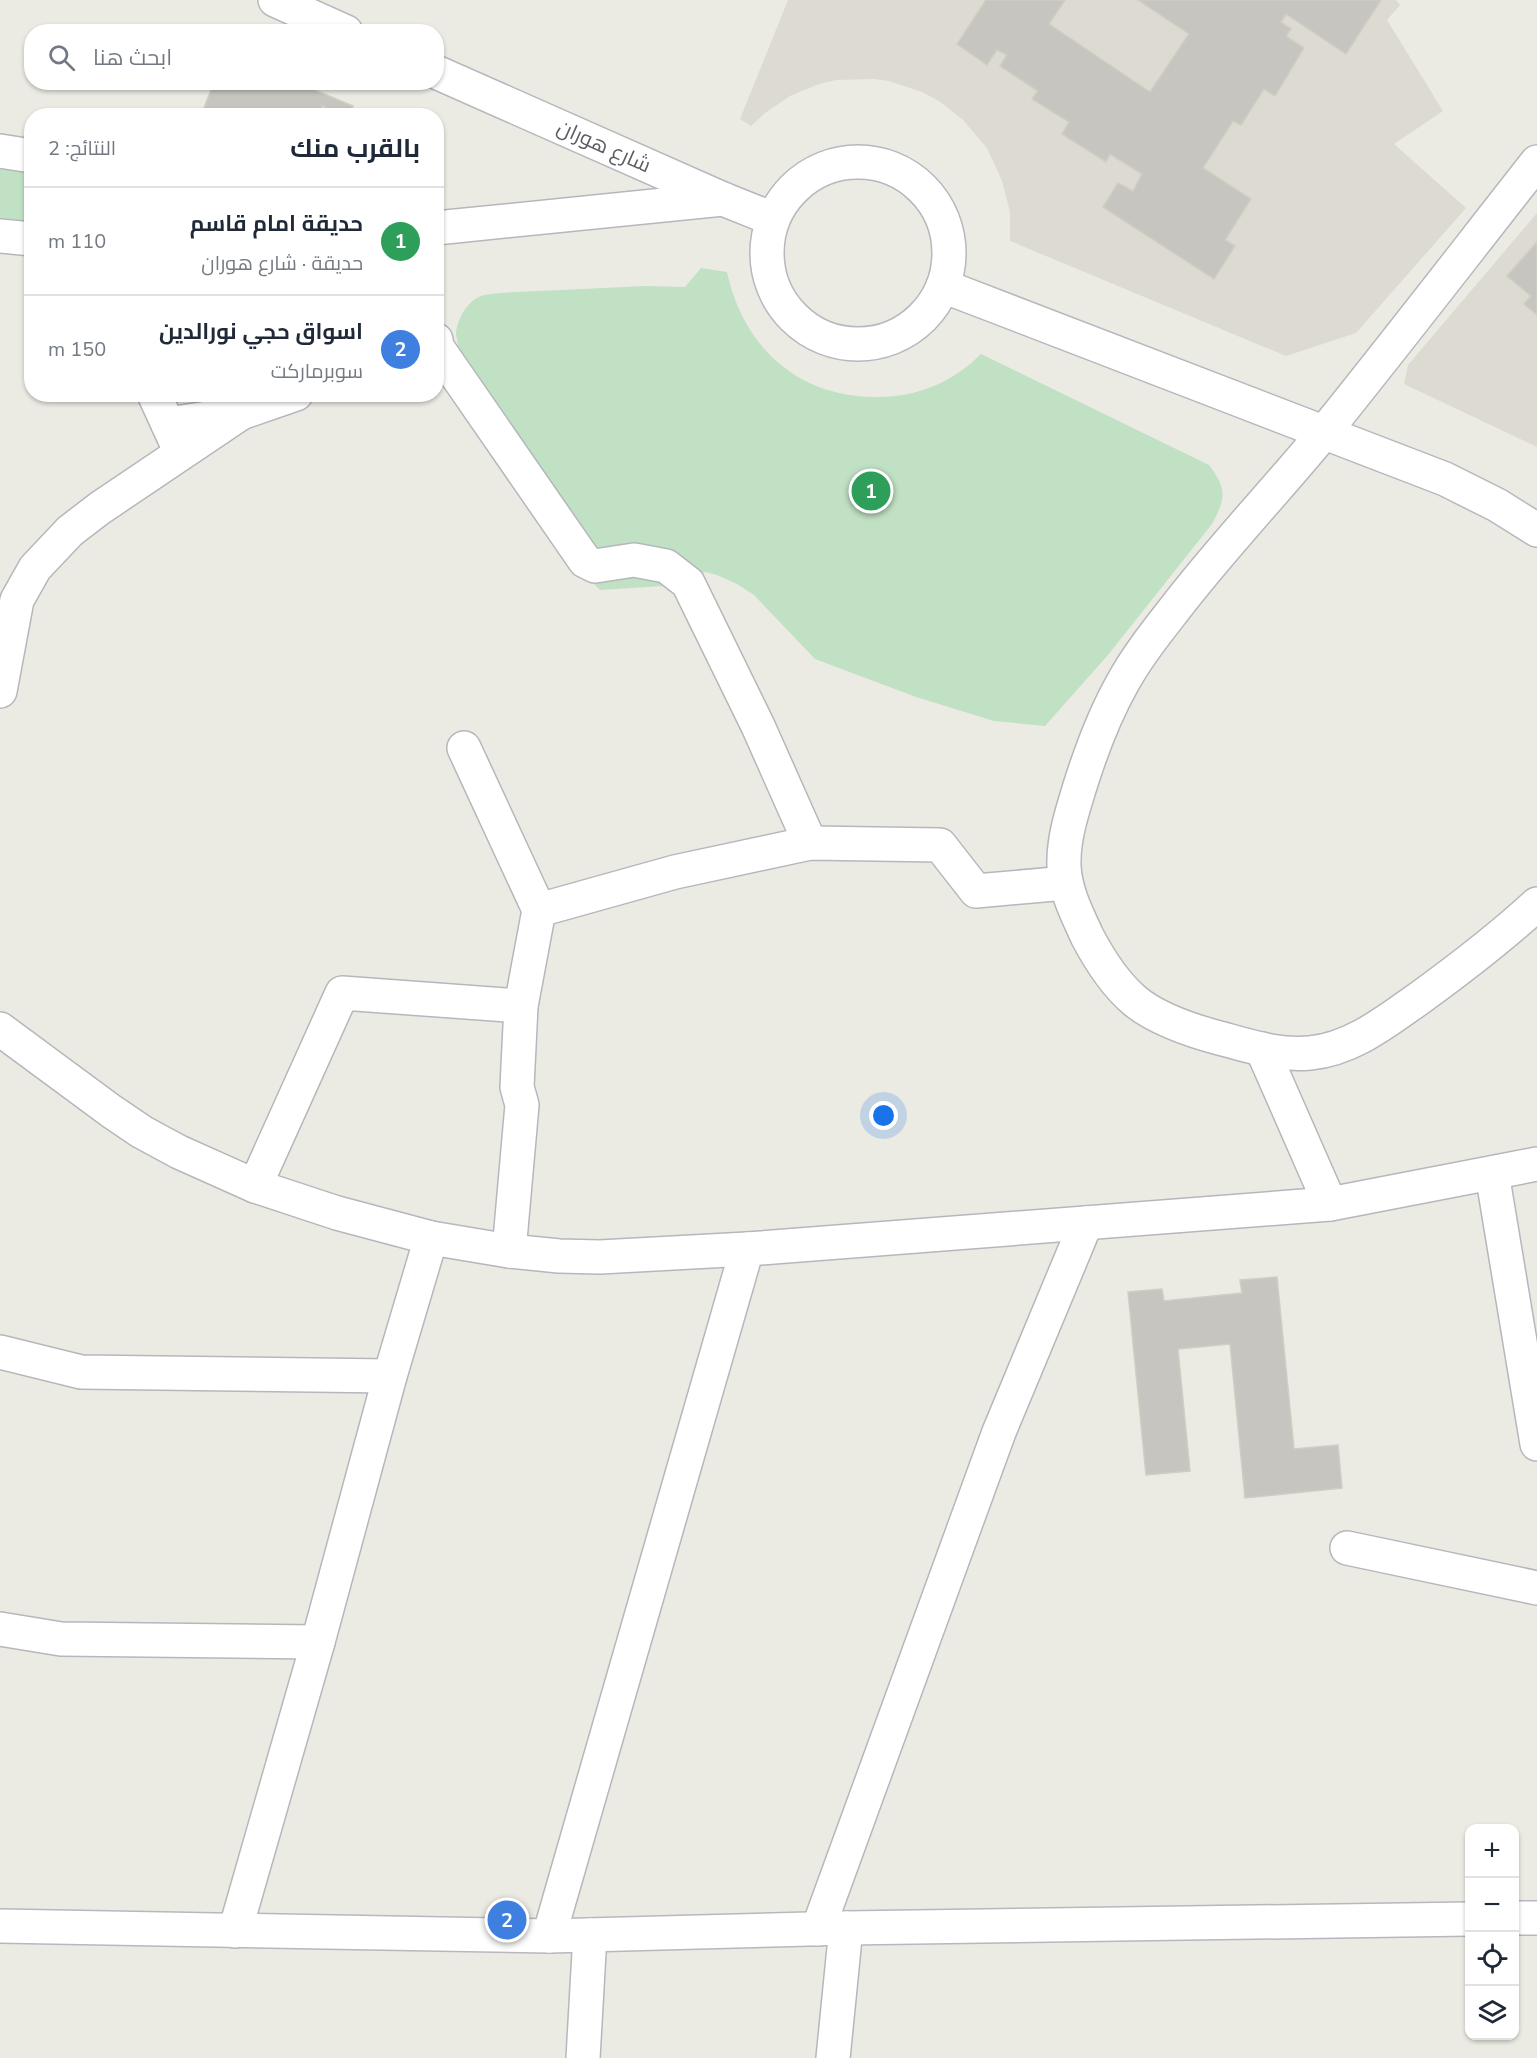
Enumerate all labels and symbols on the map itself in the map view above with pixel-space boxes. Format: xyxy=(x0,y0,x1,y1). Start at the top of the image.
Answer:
street label: شارع هوران xyxy=(553,113,655,179)
pin: 1 xyxy=(852,468,890,514)
your location xyxy=(869,1101,898,1130)
pin: 2 xyxy=(488,1898,526,1942)

